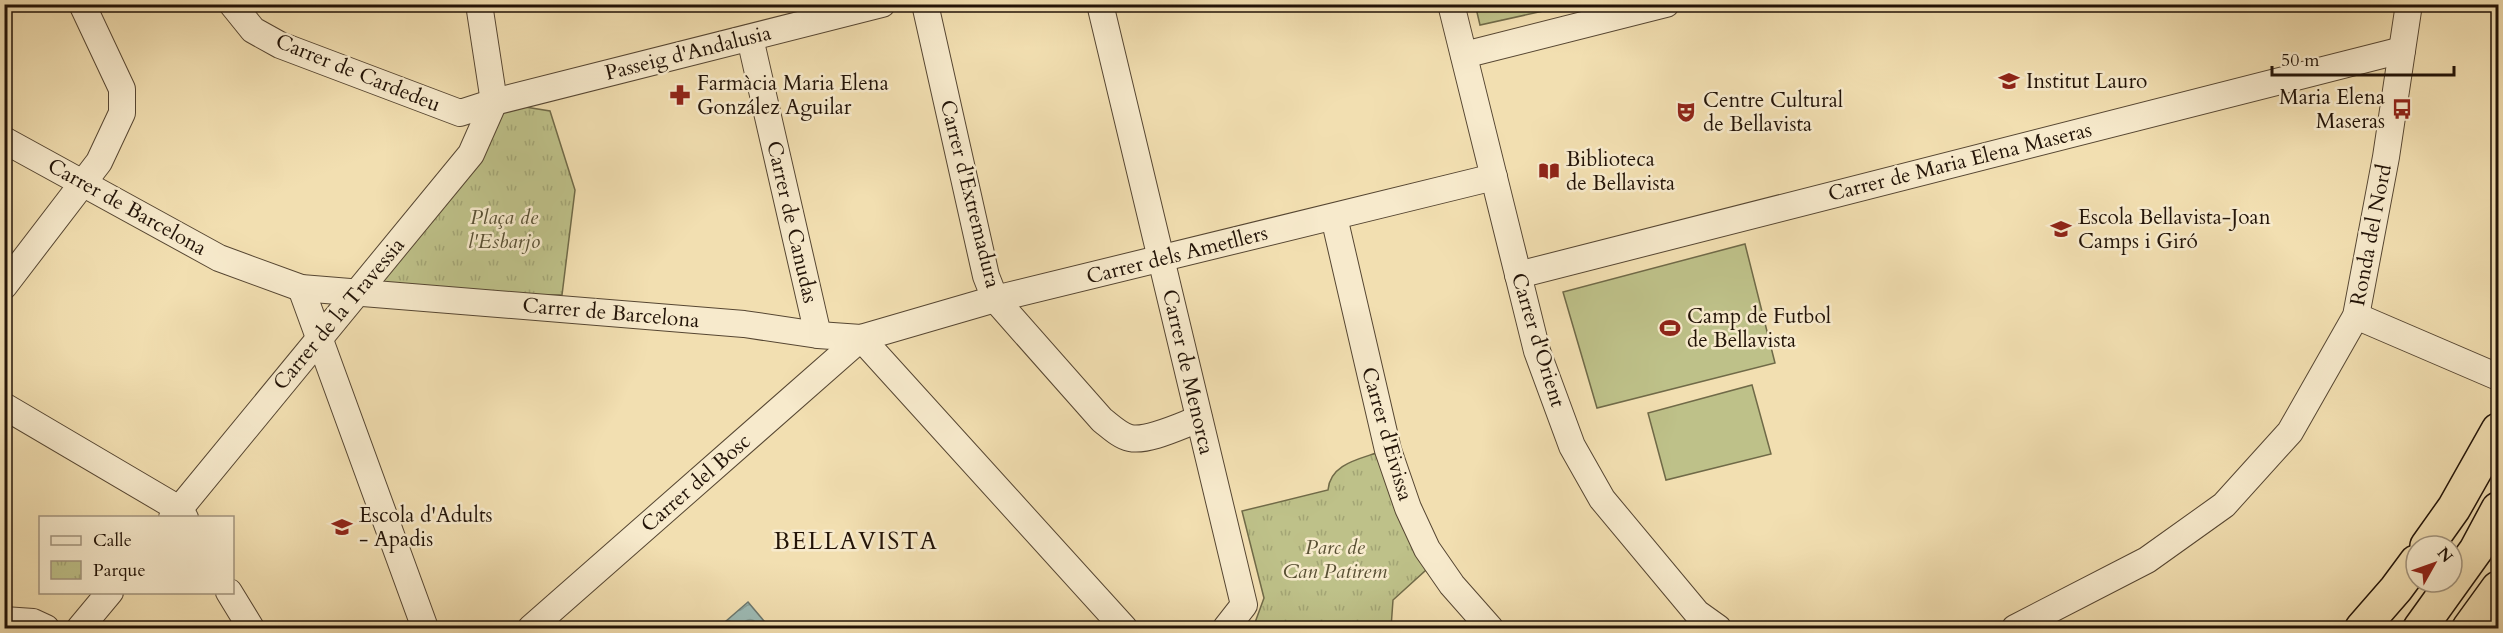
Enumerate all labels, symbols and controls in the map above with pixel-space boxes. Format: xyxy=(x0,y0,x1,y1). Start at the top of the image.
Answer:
street label: Passeig d'Andalusia xyxy=(602,18,774,88)
street label: Carrer de Cardedeu xyxy=(271,27,445,119)
scale bar xyxy=(2272,39,2454,77)
text: 50 m xyxy=(2281,48,2320,73)
place label: Institut Lauro xyxy=(2026,67,2147,96)
place label: Farmàcia Maria Elena González Aguilar xyxy=(697,69,889,122)
school or university icon: Institut Lauro xyxy=(1997,69,2021,93)
pharmacy icon: Farmàcia Maria Elena González Aguilar xyxy=(668,83,692,107)
place label: Maria Elena Maseras xyxy=(2279,83,2385,136)
place label: Centre Cultural de Bellavista xyxy=(1703,86,1843,139)
street label: Carrer d'Extremadura xyxy=(933,97,1007,291)
bus stop icon: Maria Elena Maseras xyxy=(2390,97,2414,121)
theatre icon: Centre Cultural de Bellavista xyxy=(1674,100,1698,124)
street label: Carrer de Maria Elena Maseras xyxy=(1825,115,2095,209)
street label: Carrer de Canudas xyxy=(759,138,825,306)
place label: Biblioteca de Bellavista xyxy=(1566,145,1675,198)
street label: Carrer de Barcelona xyxy=(42,151,212,263)
library icon: Biblioteca de Bellavista xyxy=(1537,159,1561,183)
street label: Ronda del Nord xyxy=(2343,162,2399,308)
park label: Plaça de l'Esbarjo xyxy=(468,203,541,256)
place label: Escola Bellavista-Joan Camps i Giró xyxy=(2078,203,2271,256)
school or university icon: Escola Bellavista-Joan Camps i Giró xyxy=(2049,217,2073,241)
street label: Carrer dels Ametllers xyxy=(1083,218,1271,292)
street label: Carrer de la Travessia xyxy=(266,232,412,396)
street label: Carrer d'Orient xyxy=(1504,269,1572,411)
street label: Carrer de Menorca xyxy=(1155,287,1221,457)
street label: Carrer de Barcelona xyxy=(521,291,701,335)
place label: Camp de Futbol de Bellavista xyxy=(1687,302,1831,355)
sports icon: Camp de Futbol de Bellavista xyxy=(1658,316,1682,340)
street label: Carrer d'Eivissa xyxy=(1354,364,1420,504)
street label: Carrer del Bosc xyxy=(635,427,757,539)
place label: Escola d'Adults - Apadis xyxy=(359,501,493,554)
school or university icon: Escola d'Adults - Apadis xyxy=(330,515,354,539)
legend xyxy=(39,516,234,594)
district label: BELLAVISTA xyxy=(774,525,938,558)
text: Calle xyxy=(93,528,132,553)
park label: Parc de Can Patirem xyxy=(1283,533,1387,586)
north arrow xyxy=(2404,534,2464,594)
text: N xyxy=(2432,543,2458,567)
text: Parque xyxy=(93,558,146,583)

